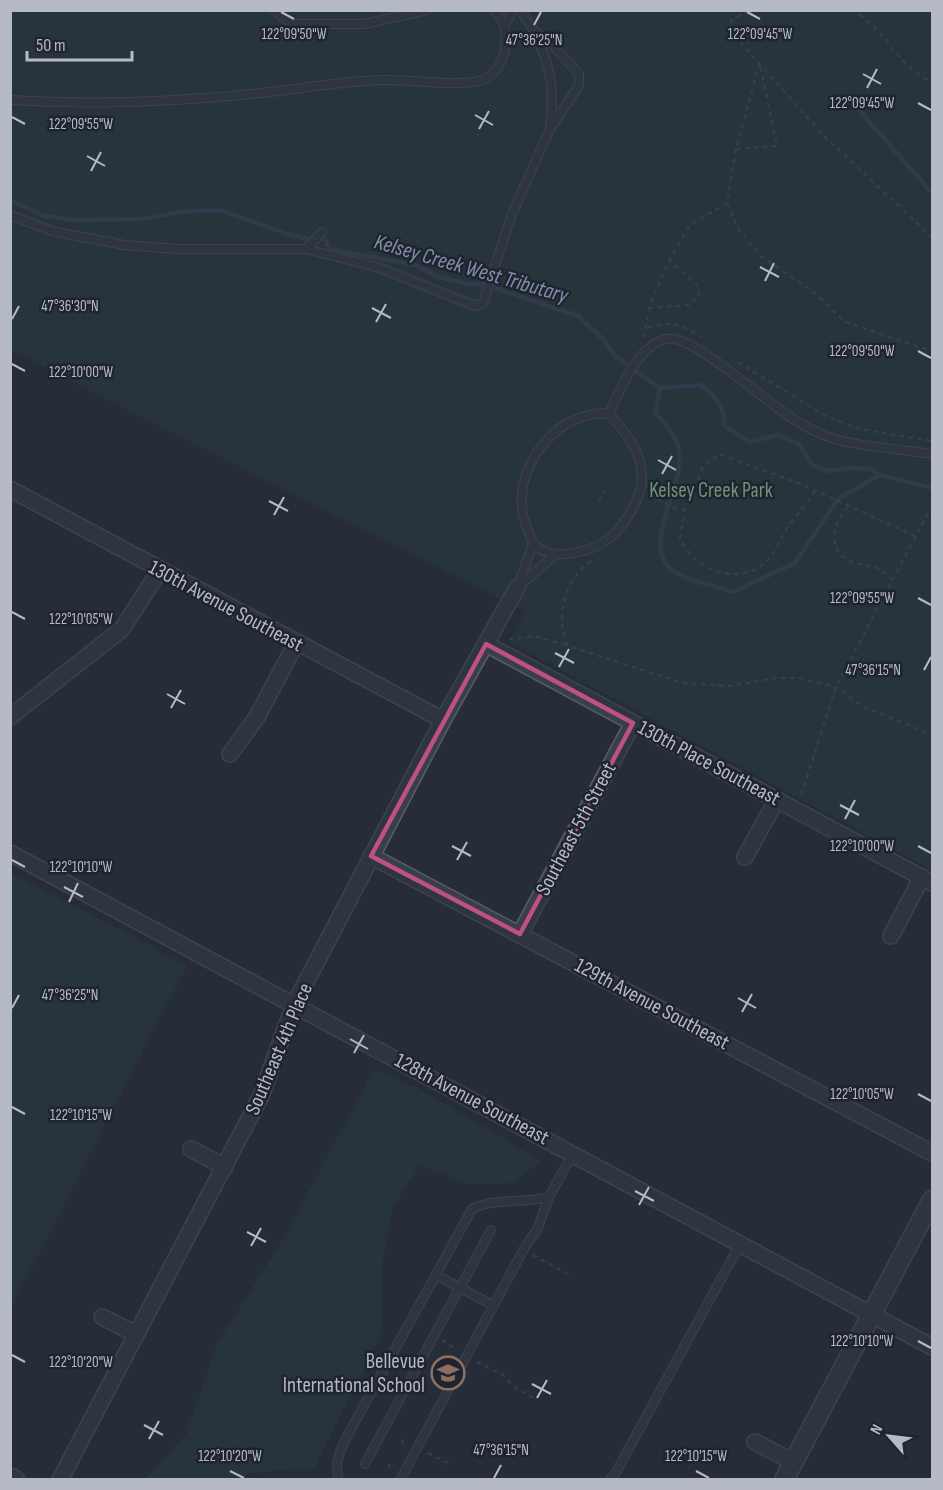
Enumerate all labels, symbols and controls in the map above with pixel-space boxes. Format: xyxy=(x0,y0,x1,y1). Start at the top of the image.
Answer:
scale bar xyxy=(27,24,132,62)
text: 122°09'50"W xyxy=(262,25,327,44)
text: 122°09'45"W xyxy=(728,25,792,44)
text: 47°36'25"N xyxy=(506,31,562,50)
text: 50 m xyxy=(36,35,66,56)
text: 122°09'45"W xyxy=(830,94,894,113)
text: 122°09'55"W xyxy=(49,115,113,134)
water label: Kelsey Creek West Tributary xyxy=(371,228,572,310)
text: 47°36'30"N xyxy=(41,297,99,316)
text: 122°09'50"W xyxy=(830,342,895,361)
text: 122°10'00"W xyxy=(49,363,113,382)
park label: Kelsey Creek Park xyxy=(649,478,773,503)
street label: 130th Avenue Southeast xyxy=(145,555,307,657)
text: 122°09'55"W xyxy=(830,589,894,608)
text: 122°10'05"W xyxy=(49,610,113,629)
text: 47°36'15"N xyxy=(845,661,901,680)
street label: 130th Place Southeast xyxy=(634,715,784,811)
street label: Southeast 5th Street xyxy=(530,758,622,900)
text: 122°10'00"W xyxy=(830,837,894,856)
text: 122°10'10"W xyxy=(50,858,113,877)
street label: 129th Avenue Southeast xyxy=(570,953,734,1055)
street label: Southeast 4th Place xyxy=(240,979,318,1119)
text: 47°36'25"N xyxy=(42,986,98,1005)
street label: 128th Avenue Southeast xyxy=(391,1048,553,1150)
text: 122°10'05"W xyxy=(830,1085,894,1104)
text: 122°10'15"W xyxy=(50,1106,112,1125)
text: 122°10'10"W xyxy=(831,1332,894,1351)
place label: Bellevue International School xyxy=(283,1349,425,1398)
text: 122°10'20"W xyxy=(49,1353,113,1372)
school or university icon: Bellevue International School xyxy=(430,1355,466,1391)
north arrow xyxy=(859,1406,919,1466)
text: N xyxy=(867,1421,887,1438)
text: 47°36'15"N xyxy=(473,1441,529,1460)
text: 122°10'20"W xyxy=(198,1447,262,1466)
text: 122°10'15"W xyxy=(665,1447,727,1466)

